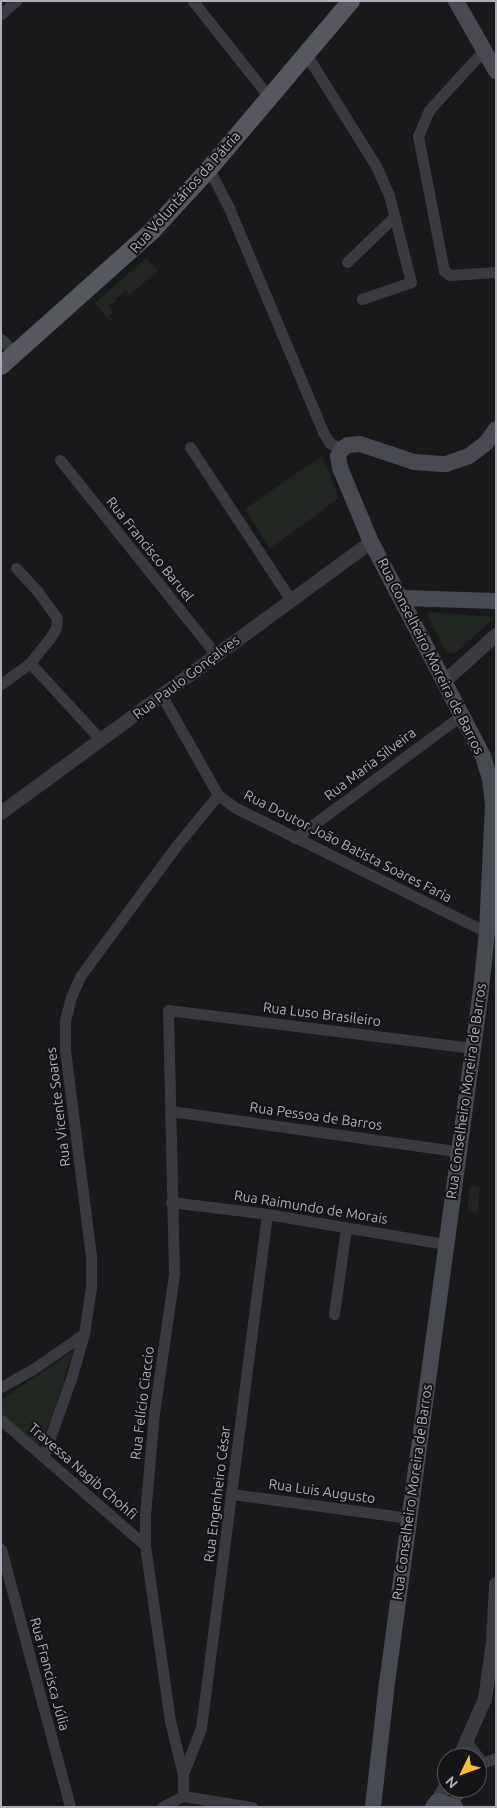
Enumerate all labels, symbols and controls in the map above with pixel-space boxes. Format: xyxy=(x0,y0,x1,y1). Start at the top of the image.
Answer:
street label: Rua Voluntários da Pátria xyxy=(126,128,244,256)
street label: Rua Francisco Baruel xyxy=(103,493,197,605)
street label: Rua Conselheiro Moreira de Barros xyxy=(374,555,488,757)
street label: Rua Paulo Gonçalves xyxy=(129,631,243,723)
street label: Rua Maria Silveira xyxy=(321,724,419,804)
street label: Rua Doutor João Batista Soares Faria xyxy=(241,786,455,906)
street label: Rua Conselheiro Moreira de Barros xyxy=(443,982,489,1200)
street label: Rua Luso Brasileiro xyxy=(262,998,382,1030)
street label: Rua Vicente Soares xyxy=(42,1046,74,1168)
street label: Rua Pessoa de Barros xyxy=(249,1098,383,1134)
street label: Rua Raimundo de Morais xyxy=(233,1187,389,1227)
street label: Rua Felício Ciaccio xyxy=(127,1345,157,1461)
street label: Rua Conselheiro Moreira de Barros xyxy=(389,1383,435,1601)
street label: Travessa Nagib Chohfi xyxy=(25,1419,141,1523)
street label: Rua Engenheiro César xyxy=(200,1425,234,1563)
street label: Rua Luis Augusto xyxy=(267,1475,377,1507)
street label: Rua Francisca Júlia xyxy=(27,1615,73,1733)
north arrow xyxy=(437,1748,487,1798)
text: N xyxy=(442,1773,461,1792)

